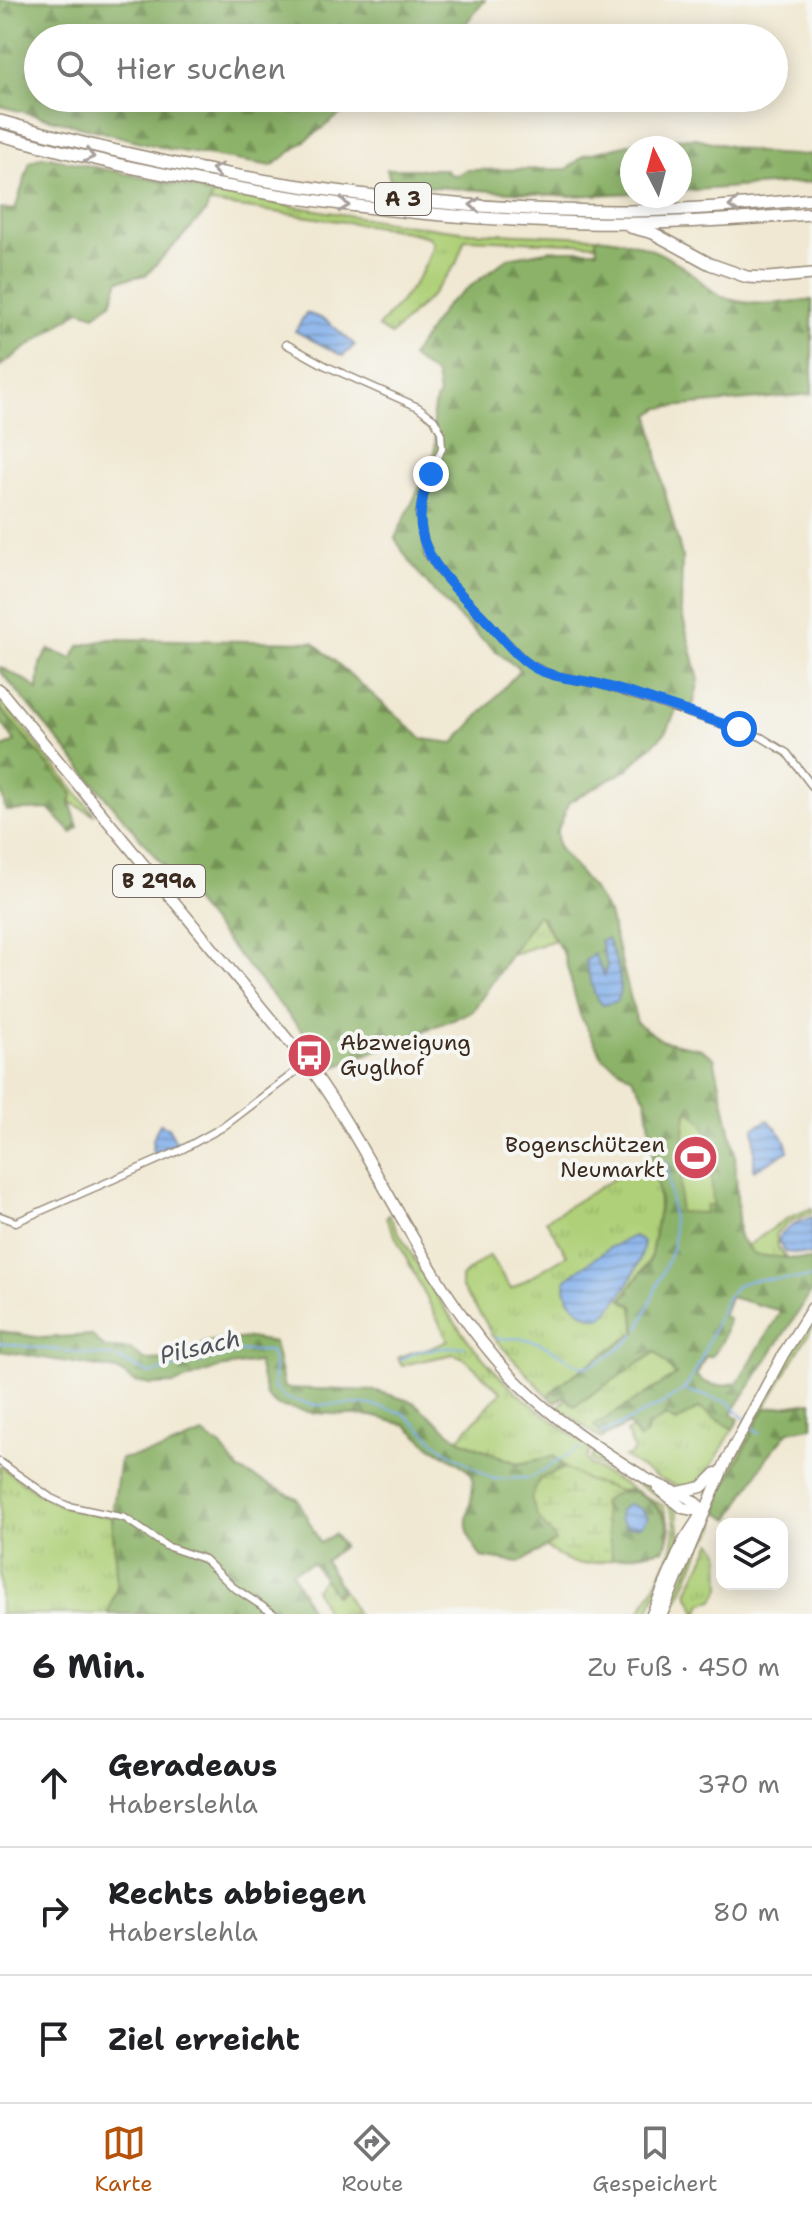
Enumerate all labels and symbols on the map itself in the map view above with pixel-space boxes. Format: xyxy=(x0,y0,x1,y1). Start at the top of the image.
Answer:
north arrow xyxy=(620,136,692,208)
one-way arrow xyxy=(81,147,95,164)
one-way arrow xyxy=(211,162,224,179)
road number: A 3 xyxy=(375,183,431,215)
one-way arrow xyxy=(338,196,351,213)
one-way arrow xyxy=(468,196,481,213)
one-way arrow xyxy=(727,197,740,214)
route end xyxy=(413,456,449,492)
route start xyxy=(721,711,757,747)
road number: B 299a xyxy=(113,865,205,897)
place label: Abzweigung Guglhof xyxy=(340,1028,471,1082)
bus stop icon: Abzweigung Guglhof xyxy=(285,1031,333,1079)
place label: Bogenschützen Neumarkt xyxy=(505,1130,665,1184)
sports icon: Bogenschützen Neumarkt xyxy=(672,1133,720,1181)
water label: Pilsach xyxy=(157,1322,243,1372)

